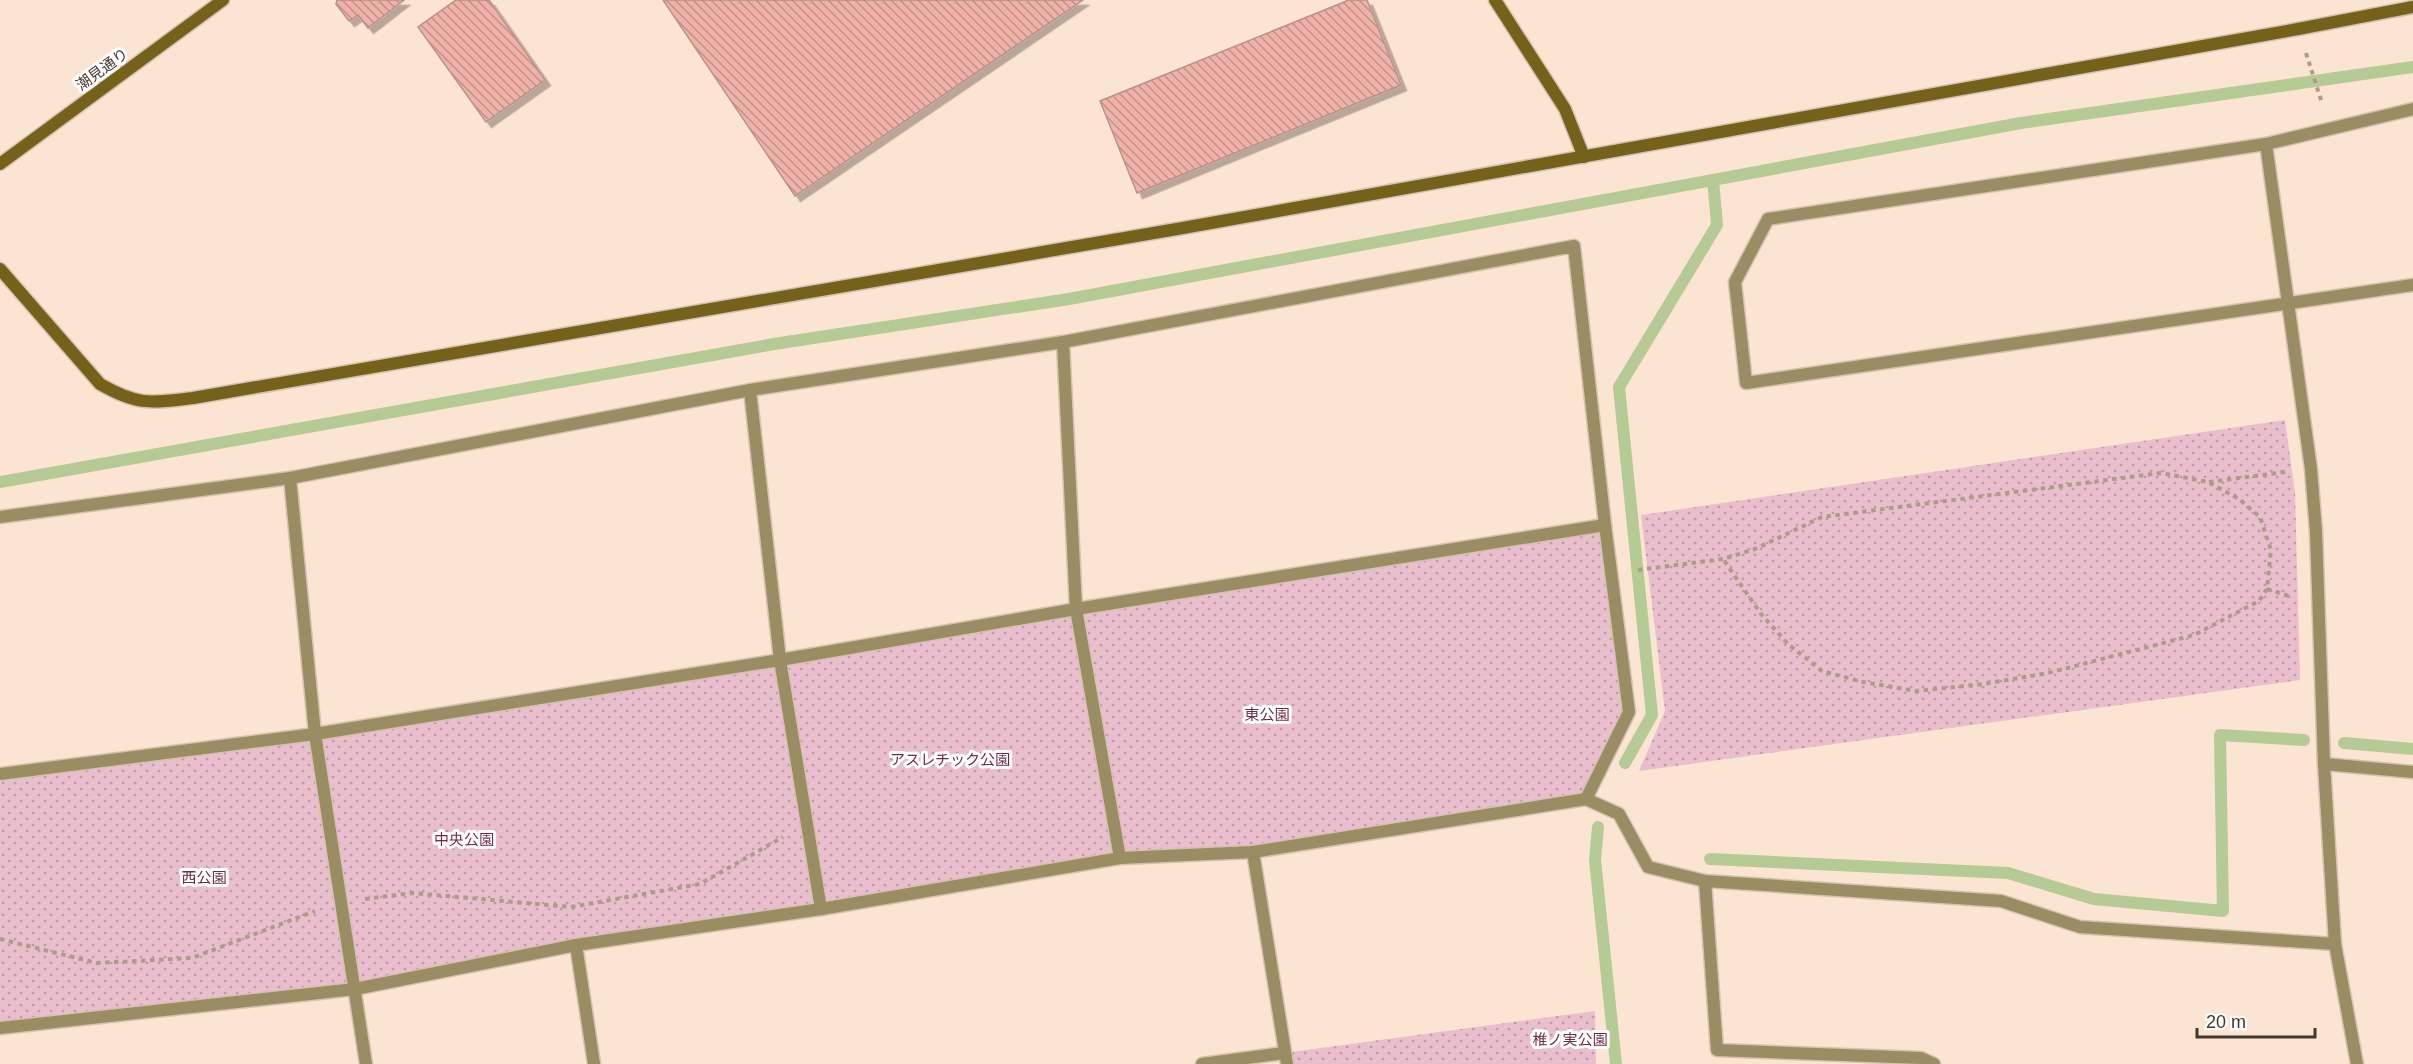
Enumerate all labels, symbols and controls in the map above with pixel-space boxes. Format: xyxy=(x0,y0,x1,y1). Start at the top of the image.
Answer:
street label: 潮見通り xyxy=(73,44,131,94)
park label: 東公園 xyxy=(1244,706,1290,723)
park label: アスレチック公園 xyxy=(890,751,1010,768)
park label: 中央公園 xyxy=(434,831,494,848)
park label: 西公園 xyxy=(181,869,227,886)
scale bar xyxy=(2197,1001,2316,1039)
text: 20 m xyxy=(2206,1012,2246,1032)
park label: 椎ノ実公園 xyxy=(1532,1031,1608,1048)

